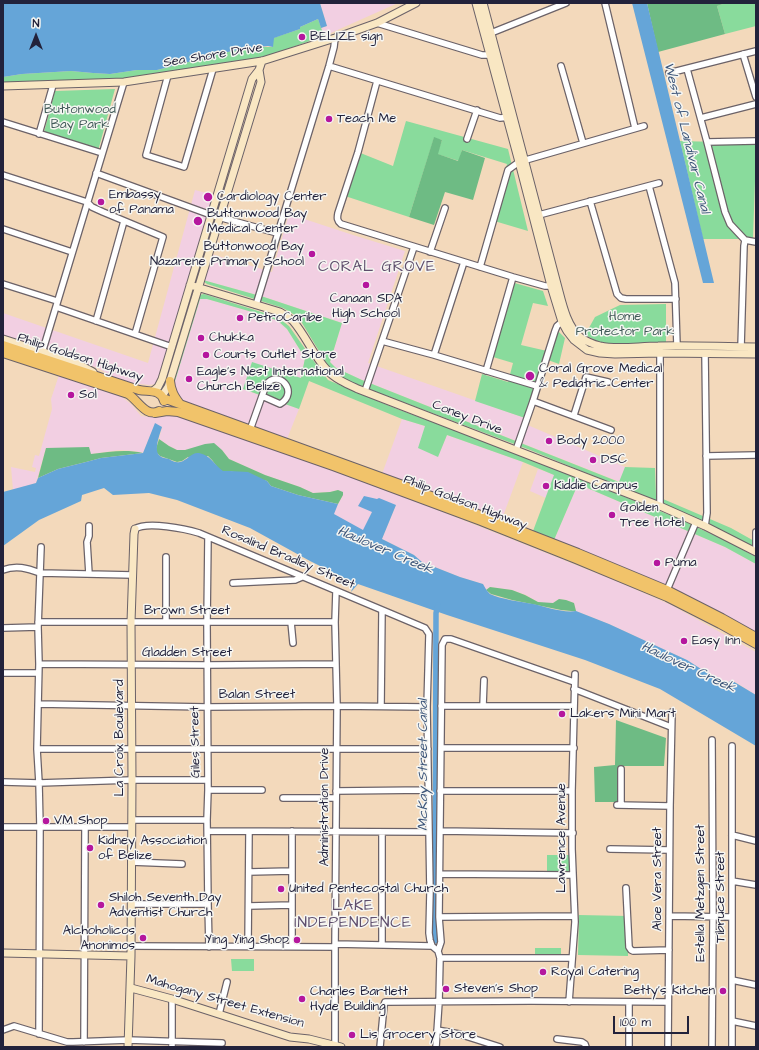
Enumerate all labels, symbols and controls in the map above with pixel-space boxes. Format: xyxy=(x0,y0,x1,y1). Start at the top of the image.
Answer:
north arrow xyxy=(16,16,56,56)
text: N xyxy=(33,16,39,31)
place label: BELIZE sign xyxy=(310,29,383,45)
marker: BELIZE sign xyxy=(297,32,307,42)
street label: Sea Shore Drive xyxy=(162,40,264,72)
water label: West of Landivar Canal xyxy=(659,61,713,215)
park label: Buttonwood Bay Park xyxy=(44,102,116,133)
place label: Teach Me xyxy=(337,111,396,127)
marker: Teach Me xyxy=(324,114,334,124)
place label: Embassy of Panama xyxy=(109,187,174,218)
place label: Cardiology Center xyxy=(217,189,327,205)
marker: Cardiology Center xyxy=(202,191,214,203)
marker: Embassy of Panama xyxy=(96,197,106,207)
place label: Buttonwood Bay Medical Center xyxy=(207,206,307,237)
marker: Buttonwood Bay Medical Center xyxy=(192,215,204,227)
place label: Buttonwood Bay Nazarene Primary School xyxy=(150,239,304,270)
marker: Buttonwood Bay Nazarene Primary School xyxy=(307,249,317,259)
district label: CORAL GROVE xyxy=(318,259,436,277)
marker: Canaan SDA High School xyxy=(361,280,371,290)
place label: Canaan SDA High School xyxy=(330,291,402,322)
park label: Home Protector Park xyxy=(576,309,674,340)
place label: PetroCaribe xyxy=(248,310,322,326)
marker: PetroCaribe xyxy=(235,313,245,323)
street label: Philip Goldson Highway xyxy=(15,330,145,386)
place label: Chukka xyxy=(209,330,254,346)
marker: Chukka xyxy=(196,333,206,343)
place label: Courts Outlet Store xyxy=(214,347,337,363)
marker: Courts Outlet Store xyxy=(201,350,211,360)
place label: Coral Grove Medical & Pediatric Center xyxy=(539,361,662,392)
place label: Eagle's Nest International Church Belize xyxy=(197,364,344,395)
marker: Coral Grove Medical & Pediatric Center xyxy=(524,370,536,382)
marker: Eagle's Nest International Church Belize xyxy=(184,374,194,384)
place label: Sol xyxy=(79,387,97,403)
marker: Sol xyxy=(66,390,76,400)
street label: Coney Drive xyxy=(430,398,504,438)
place label: Body 2000 xyxy=(557,433,625,449)
marker: Body 2000 xyxy=(544,436,554,446)
place label: DSC xyxy=(601,452,627,468)
marker: DSC xyxy=(588,455,598,465)
street label: Philip Goldson Highway xyxy=(401,472,529,534)
place label: Kiddie Campus xyxy=(554,478,638,494)
marker: Kiddie Campus xyxy=(541,481,551,491)
place label: Golden Tree Hotel xyxy=(620,500,684,531)
marker: Golden Tree Hotel xyxy=(607,510,617,520)
street label: Rosalind Bradley Street xyxy=(219,523,357,593)
water label: Haulover Creek xyxy=(335,523,435,579)
place label: Puma xyxy=(665,555,697,571)
marker: Puma xyxy=(652,558,662,568)
street label: Brown Street xyxy=(144,603,230,619)
place label: Easy Inn xyxy=(692,633,740,649)
marker: Easy Inn xyxy=(679,636,689,646)
water label: Haulover Creek xyxy=(638,639,738,697)
street label: Gladden Street xyxy=(142,645,232,661)
street label: La Croix Boulevard xyxy=(112,679,128,797)
street label: Balan Street xyxy=(219,687,295,703)
water label: McKay Street Canal xyxy=(416,699,432,831)
street label: Giles Street xyxy=(188,706,204,778)
place label: Lakers Mini Mart xyxy=(570,706,676,722)
marker: Lakers Mini Mart xyxy=(557,709,567,719)
street label: Administration Drive xyxy=(317,748,333,866)
street label: Lawrence Avenue xyxy=(554,783,570,893)
place label: VM Shop xyxy=(54,813,107,829)
marker: VM Shop xyxy=(41,816,51,826)
street label: Estella Metzgen Street xyxy=(693,824,709,962)
street label: Aloe Vera Street xyxy=(650,827,666,931)
place label: Kidney Association of Belize xyxy=(98,833,207,864)
marker: Kidney Association of Belize xyxy=(85,843,95,853)
street label: Tibruce Street xyxy=(713,851,729,943)
place label: United Pentecostal Church xyxy=(289,881,448,897)
marker: United Pentecostal Church xyxy=(276,884,286,894)
place label: Shiloh Seventh Day Adventist Church xyxy=(109,890,221,921)
district label: LAKE INDEPENDENCE xyxy=(294,898,412,933)
marker: Shiloh Seventh Day Adventist Church xyxy=(96,900,106,910)
place label: Alchoholicos Anonimos xyxy=(63,923,135,954)
place label: Ying Ying Shop xyxy=(205,932,289,948)
marker: Alchoholicos Anonimos xyxy=(138,933,148,943)
marker: Ying Ying Shop xyxy=(292,935,302,945)
place label: Royal Catering xyxy=(551,964,639,980)
marker: Royal Catering xyxy=(538,967,548,977)
street label: Mahogany Street Extension xyxy=(144,972,306,1032)
place label: Steven's Shop xyxy=(454,981,538,997)
place label: Betty's Kitchen xyxy=(624,983,715,999)
place label: Charles Bartlett Hyde Building xyxy=(310,984,408,1015)
marker: Steven's Shop xyxy=(441,984,451,994)
marker: Betty's Kitchen xyxy=(718,986,728,996)
marker: Charles Bartlett Hyde Building xyxy=(297,994,307,1004)
scale bar xyxy=(615,1008,691,1034)
text: 100 m xyxy=(620,1014,651,1031)
place label: Lis Grocery Store xyxy=(360,1027,476,1043)
marker: Lis Grocery Store xyxy=(347,1030,357,1040)

